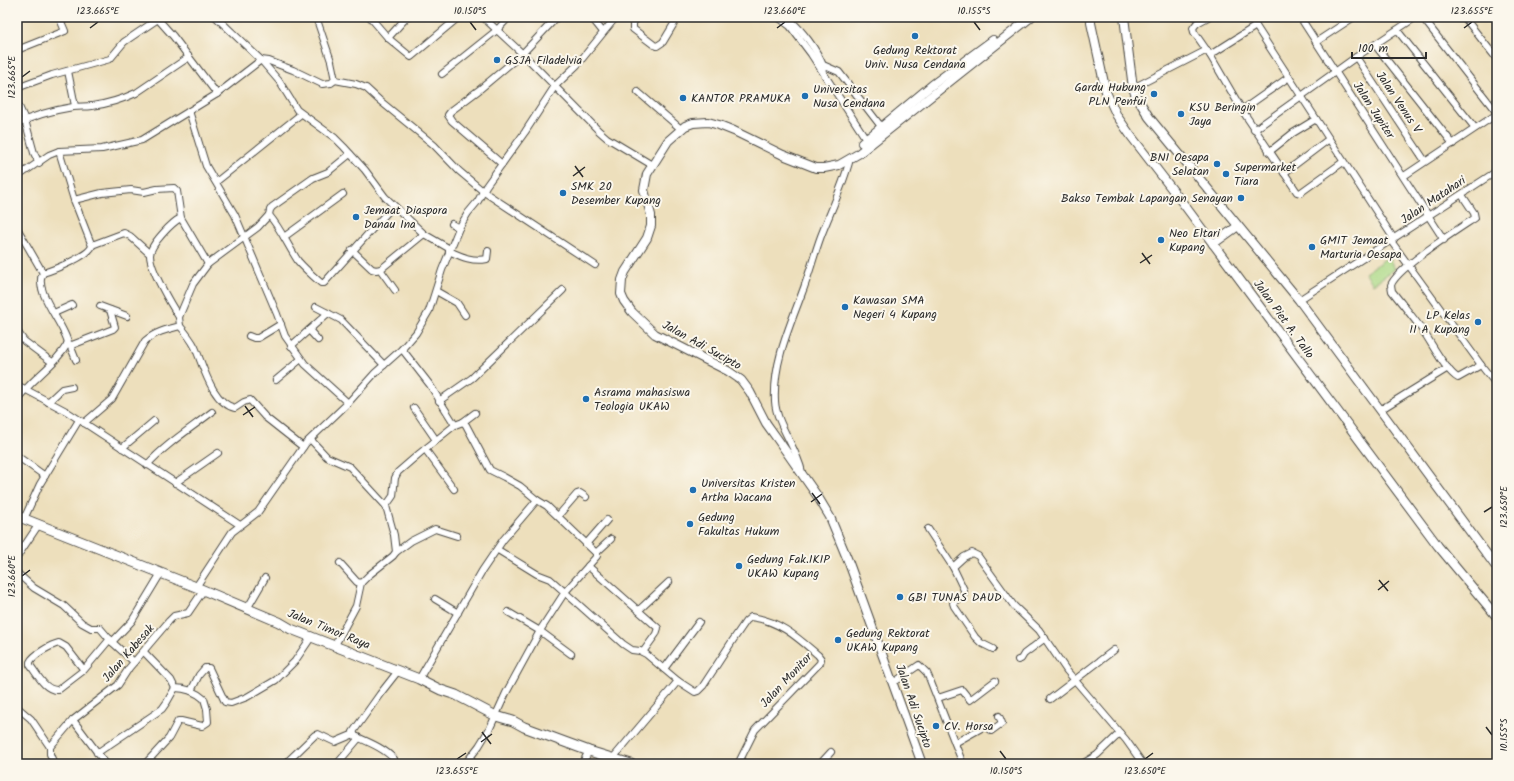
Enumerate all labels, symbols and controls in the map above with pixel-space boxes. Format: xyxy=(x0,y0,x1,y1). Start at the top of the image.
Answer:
text: 123.665°E xyxy=(77,3,121,19)
text: 10.150°S xyxy=(454,3,487,19)
text: 123.660°E xyxy=(764,3,807,19)
text: 10.155°S xyxy=(957,3,991,19)
text: 123.655°E xyxy=(1451,3,1494,19)
marker: Gedung Rektorat Univ. Nusa Cendana xyxy=(910,31,920,41)
scale bar xyxy=(1352,34,1426,60)
text: 100 m xyxy=(1358,39,1389,58)
place label: Gedung Rektorat Univ. Nusa Cendana xyxy=(864,41,966,74)
place label: GSJA Filadelvia xyxy=(505,51,582,70)
text: 123.665°E xyxy=(4,54,20,98)
marker: GSJA Filadelvia xyxy=(492,55,502,65)
street label: Jalan Venus V xyxy=(1371,67,1427,138)
place label: Gardu Hubung PLN Penfui xyxy=(1075,78,1147,111)
street label: Jalan Jupiter xyxy=(1348,78,1400,144)
place label: Universitas Nusa Cendana xyxy=(813,80,885,113)
place label: KANTOR PRAMUKA xyxy=(691,89,791,108)
marker: Gardu Hubung PLN Penfui xyxy=(1149,89,1159,99)
marker: Universitas Nusa Cendana xyxy=(800,91,810,101)
marker: KANTOR PRAMUKA xyxy=(678,93,688,103)
place label: KSU Beringin Jaya xyxy=(1189,98,1256,131)
marker: KSU Beringin Jaya xyxy=(1176,109,1186,119)
place label: BNI Oesapa Selatan xyxy=(1150,148,1209,181)
place label: Supermarket Tiara xyxy=(1234,158,1296,191)
marker: BNI Oesapa Selatan xyxy=(1212,159,1222,169)
marker: Supermarket Tiara xyxy=(1221,169,1231,179)
street label: Jalan Matahari xyxy=(1397,171,1471,229)
place label: SMK 20 Desember Kupang xyxy=(571,177,661,210)
marker: SMK 20 Desember Kupang xyxy=(558,188,568,198)
place label: Bakso Tembak Lapangan Senayan xyxy=(1061,189,1233,208)
marker: Bakso Tembak Lapangan Senayan xyxy=(1236,193,1246,203)
place label: Jemaat Diaspora Danau Ina xyxy=(364,201,448,234)
marker: Jemaat Diaspora Danau Ina xyxy=(351,212,361,222)
place label: Neo Eltari Kupang xyxy=(1169,224,1221,257)
place label: GMIT Jemaat Marturia Oesapa xyxy=(1320,231,1402,264)
marker: Neo Eltari Kupang xyxy=(1156,235,1166,245)
marker: GMIT Jemaat Marturia Oesapa xyxy=(1307,242,1317,252)
street label: Jalan Piet A. Tallo xyxy=(1248,276,1319,363)
place label: Kawasan SMA Negeri 4 Kupang xyxy=(853,291,937,324)
marker: Kawasan SMA Negeri 4 Kupang xyxy=(840,302,850,312)
place label: LP Kelas II A Kupang xyxy=(1409,306,1470,339)
street label: Jalan Adi Sucipto xyxy=(659,316,745,375)
marker: LP Kelas II A Kupang xyxy=(1473,317,1483,327)
place label: Asrama mahasiswa Teologia UKAW xyxy=(594,383,690,416)
marker: Asrama mahasiswa Teologia UKAW xyxy=(581,394,591,404)
place label: Universitas Kristen Artha Wacana xyxy=(701,474,796,507)
marker: Universitas Kristen Artha Wacana xyxy=(688,485,698,495)
text: 123.650°E xyxy=(1496,485,1512,528)
place label: Gedung Fakultas Hukum xyxy=(698,508,780,541)
marker: Gedung Fakultas Hukum xyxy=(685,519,695,529)
place label: Gedung Fak.IKIP UKAW Kupang xyxy=(747,550,830,583)
text: 123.660°E xyxy=(4,554,20,597)
marker: Gedung Fak.IKIP UKAW Kupang xyxy=(734,561,744,571)
place label: GBI TUNAS DAUD xyxy=(908,588,1002,607)
marker: GBI TUNAS DAUD xyxy=(895,592,905,602)
street label: Jalan Timor Raya xyxy=(284,604,373,655)
street label: Jalan Kabesak xyxy=(98,620,159,687)
place label: Gedung Rektorat UKAW Kupang xyxy=(846,624,930,657)
marker: Gedung Rektorat UKAW Kupang xyxy=(833,635,843,645)
street label: Jalan Monitor xyxy=(756,648,818,712)
street label: Jalan Adi Sucipto xyxy=(890,661,937,751)
place label: CV. Horsa xyxy=(944,717,994,736)
text: 10.155°S xyxy=(1496,718,1512,752)
marker: CV. Horsa xyxy=(931,721,941,731)
text: 123.655°E xyxy=(436,763,479,779)
text: 10.150°S xyxy=(990,763,1023,779)
text: 123.650°E xyxy=(1124,763,1167,779)

